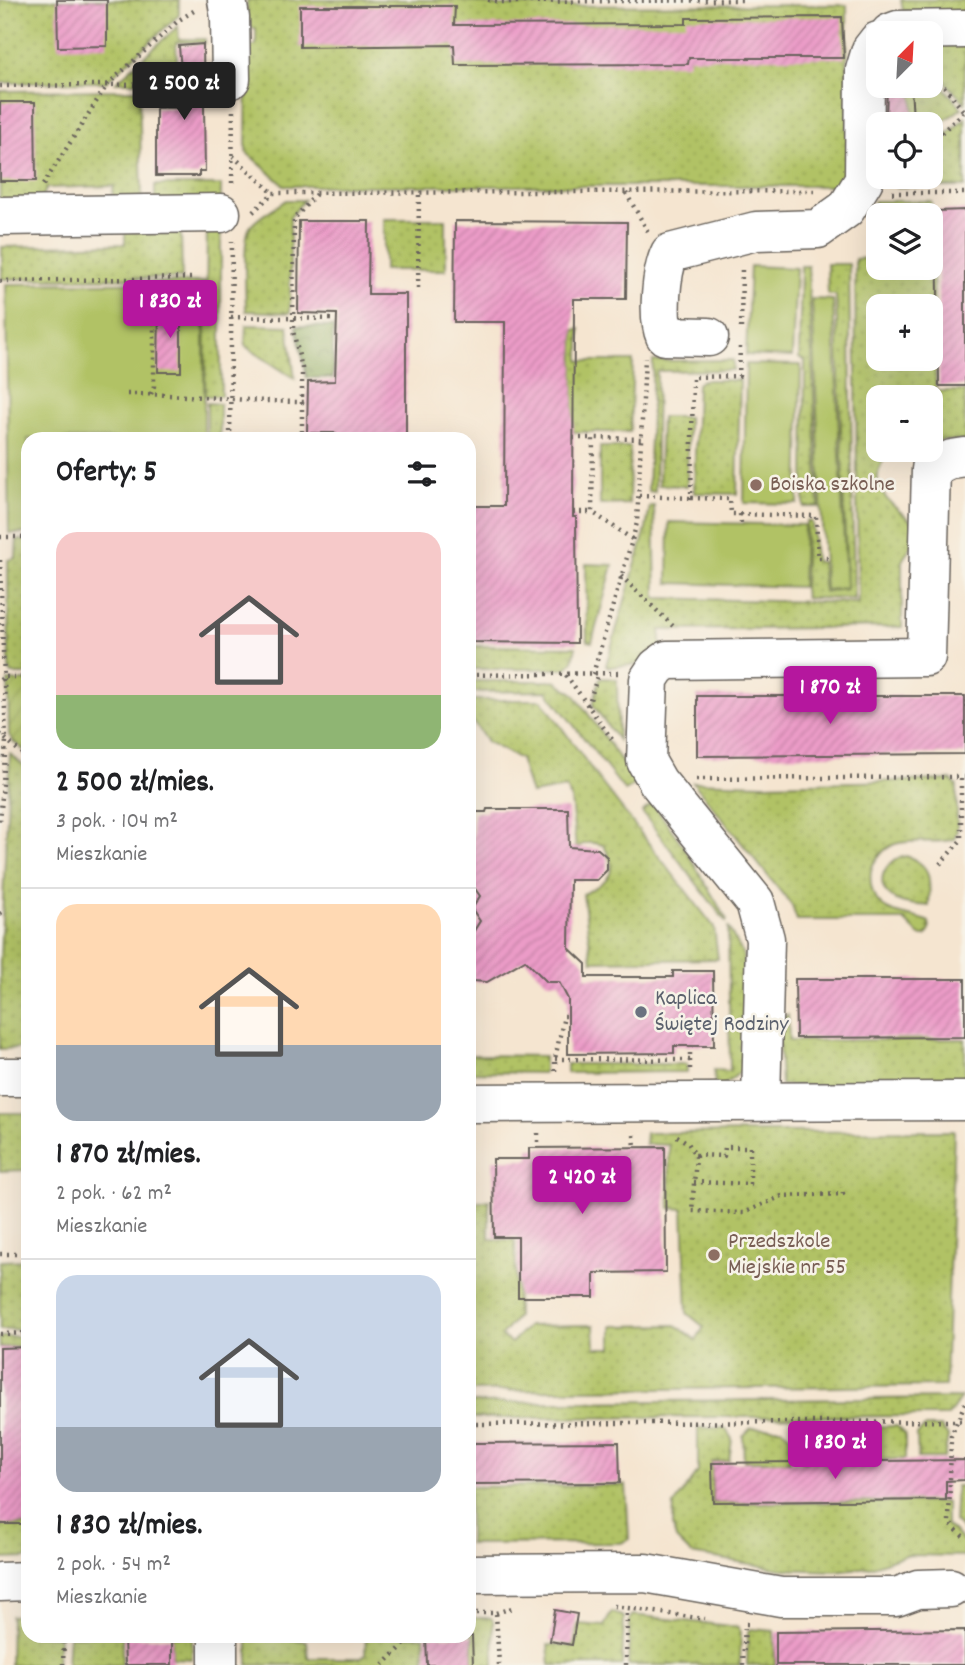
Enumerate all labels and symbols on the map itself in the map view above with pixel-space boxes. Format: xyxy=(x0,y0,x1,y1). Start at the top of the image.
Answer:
north arrow xyxy=(866,21,943,98)
pin: 2 500 zł xyxy=(112,62,256,122)
pin: 1 830 zł xyxy=(98,280,242,340)
place label: Boiska szkolne xyxy=(770,469,895,502)
marker: Boiska szkolne xyxy=(748,477,764,493)
pin: 1 870 zł xyxy=(758,666,902,726)
place label: Kaplica Świętej Rodziny xyxy=(655,983,789,1042)
marker: Kaplica Świętej Rodziny xyxy=(633,1004,649,1020)
pin: 2 420 zł xyxy=(510,1156,654,1216)
place label: Przedszkole Miejskie nr 55 xyxy=(728,1226,846,1285)
marker: Przedszkole Miejskie nr 55 xyxy=(706,1247,722,1263)
pin: 1 830 zł xyxy=(763,1422,907,1481)

